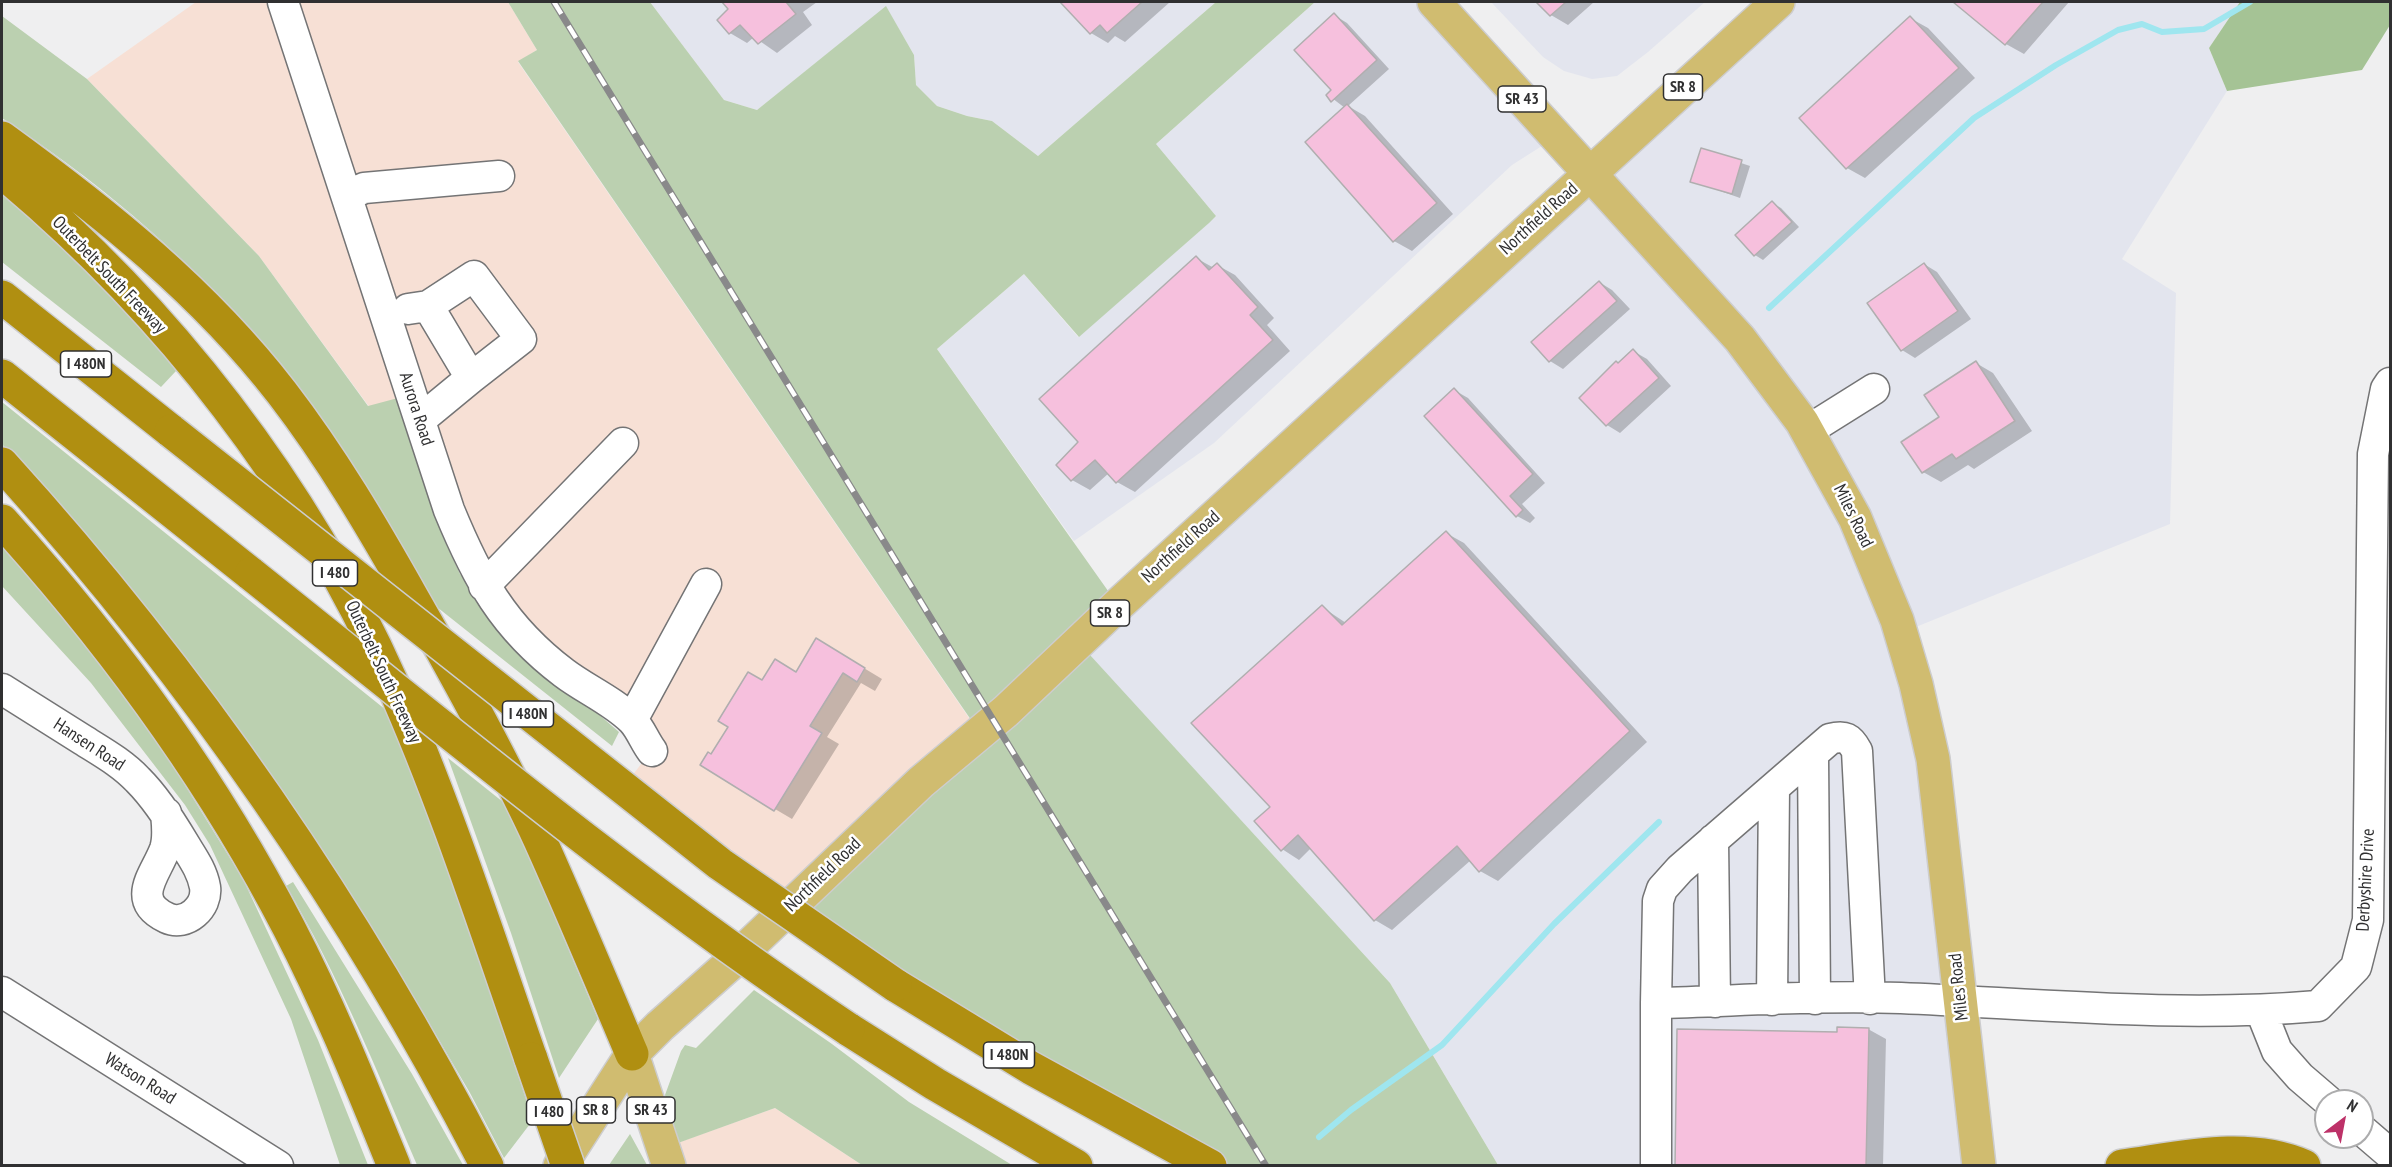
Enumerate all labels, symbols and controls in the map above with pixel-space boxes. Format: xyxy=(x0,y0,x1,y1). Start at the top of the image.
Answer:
road number: SR 8 xyxy=(1664,74,1702,100)
road number: SR 43 xyxy=(1498,86,1546,112)
street label: Northfield Road xyxy=(1496,178,1582,260)
street label: Outerbelt South Freeway xyxy=(48,212,170,338)
road number: I 480N xyxy=(60,351,112,377)
street label: Aurora Road xyxy=(394,370,438,448)
street label: Miles Road xyxy=(1828,481,1878,551)
street label: Northfield Road xyxy=(1138,506,1224,588)
road number: I 480 xyxy=(312,560,358,586)
street label: Outerbelt South Freeway xyxy=(341,597,425,747)
road number: SR 8 xyxy=(1090,600,1130,626)
road number: I 480N xyxy=(502,701,554,727)
street label: Hansen Road xyxy=(49,714,129,776)
street label: Derbyshire Drive xyxy=(2353,828,2379,932)
street label: Northfield Road xyxy=(780,833,866,917)
street label: Miles Road xyxy=(1945,952,1973,1022)
road number: I 480N xyxy=(984,1042,1034,1068)
street label: Watson Road xyxy=(100,1049,180,1109)
north arrow xyxy=(2314,1089,2374,1149)
text: N xyxy=(2344,1095,2361,1116)
road number: SR 8 xyxy=(576,1097,616,1123)
road number: SR 43 xyxy=(627,1097,675,1123)
road number: I 480 xyxy=(526,1099,572,1125)

